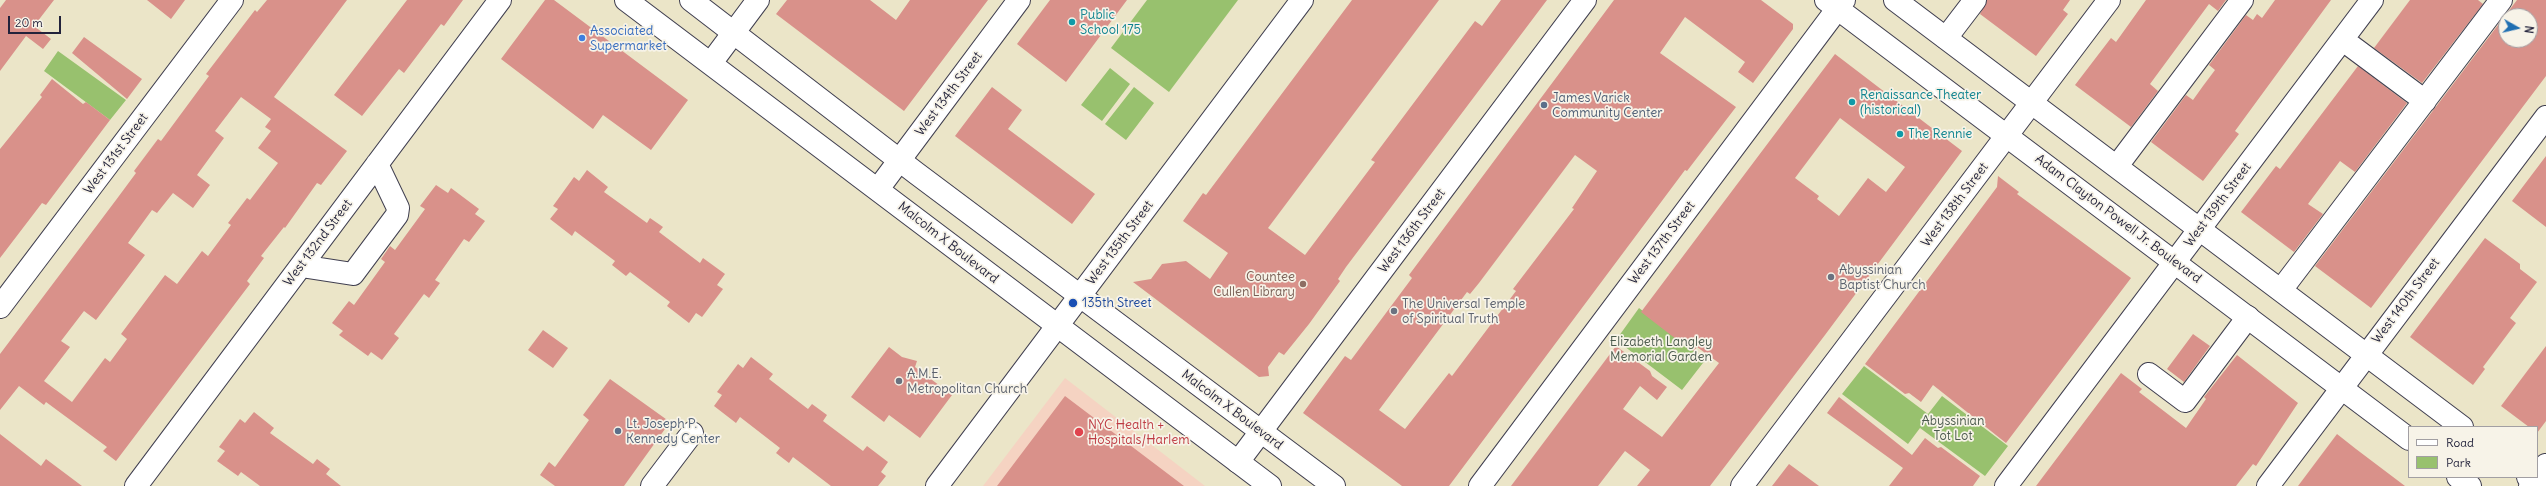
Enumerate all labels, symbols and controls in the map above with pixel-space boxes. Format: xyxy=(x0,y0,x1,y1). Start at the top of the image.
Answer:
place label: Public School 175 xyxy=(1080,7,1141,38)
scale bar xyxy=(10,8,63,34)
north arrow xyxy=(2498,8,2538,48)
text: 20 m xyxy=(15,15,43,30)
marker: Public School 175 xyxy=(1067,17,1077,27)
place label: Associated Supermarket xyxy=(590,23,667,54)
text: N xyxy=(2521,25,2536,34)
marker: Associated Supermarket xyxy=(577,33,587,43)
street label: West 134th Street xyxy=(912,49,986,139)
place label: Renaissance Theater (historical) xyxy=(1860,87,1981,118)
place label: James Varick Community Center xyxy=(1552,90,1663,121)
marker: Renaissance Theater (historical) xyxy=(1847,97,1857,107)
marker: James Varick Community Center xyxy=(1539,100,1549,110)
street label: West 131st Street xyxy=(80,110,152,198)
place label: The Rennie xyxy=(1908,126,1972,142)
marker: The Rennie xyxy=(1895,129,1905,139)
street label: Adam Clayton Powell Jr. Boulevard xyxy=(2032,151,2204,287)
street label: West 138th Street xyxy=(1918,160,1992,250)
street label: West 139th Street xyxy=(2181,160,2255,250)
street label: West 136th Street xyxy=(1375,186,1449,276)
street label: West 132nd Street xyxy=(280,197,356,289)
street label: West 135th Street xyxy=(1083,198,1157,288)
street label: West 137th Street xyxy=(1626,198,1698,288)
street label: Malcolm X Boulevard xyxy=(895,199,1001,287)
street label: West 140th Street xyxy=(2369,255,2443,347)
place label: Abyssinian Baptist Church xyxy=(1839,262,1926,293)
place label: Countee Cullen Library xyxy=(1213,269,1295,300)
marker: Abyssinian Baptist Church xyxy=(1826,272,1836,282)
marker: Countee Cullen Library xyxy=(1298,279,1308,289)
place label: 135th Street xyxy=(1082,295,1152,311)
place label: The Universal Temple of Spiritual Truth xyxy=(1402,296,1525,327)
marker: 135th Street xyxy=(1067,297,1079,309)
marker: The Universal Temple of Spiritual Truth xyxy=(1389,306,1399,316)
park label: Elizabeth Langley Memorial Garden xyxy=(1610,334,1712,365)
place label: A.M.E. Metropolitan Church xyxy=(907,366,1027,397)
street label: Malcolm X Boulevard xyxy=(1178,367,1286,453)
marker: A.M.E. Metropolitan Church xyxy=(894,376,904,386)
park label: Abyssinian Tot Lot xyxy=(1921,413,1985,444)
place label: Lt. Joseph P. Kennedy Center xyxy=(626,416,720,447)
place label: NYC Health + Hospitals/Harlem xyxy=(1088,417,1190,448)
marker: Lt. Joseph P. Kennedy Center xyxy=(613,426,623,436)
marker: NYC Health + Hospitals/Harlem xyxy=(1073,426,1085,438)
legend xyxy=(2408,426,2538,478)
text: Road xyxy=(2446,435,2474,450)
text: Park xyxy=(2446,455,2471,470)

